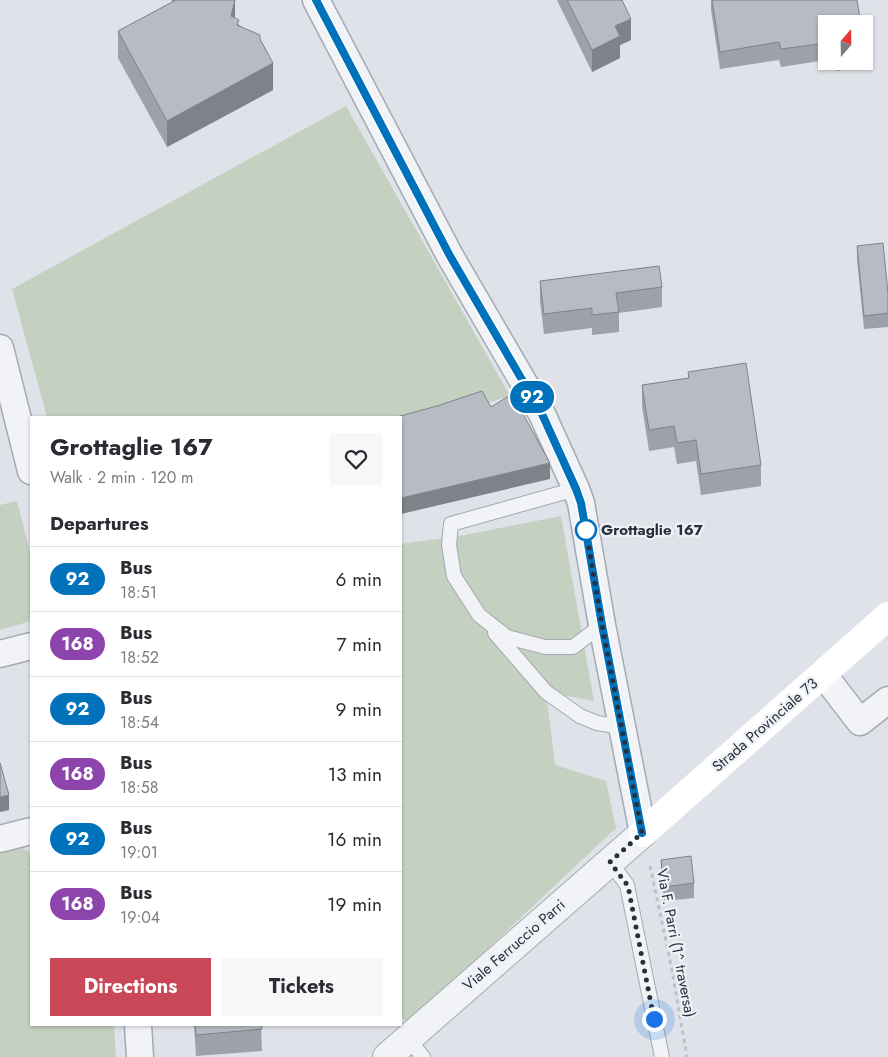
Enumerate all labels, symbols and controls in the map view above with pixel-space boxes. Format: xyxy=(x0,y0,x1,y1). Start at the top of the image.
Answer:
north arrow xyxy=(818,15,872,70)
map controls xyxy=(818,15,873,70)
line badge: 92 xyxy=(510,381,554,413)
text: 92 xyxy=(520,384,544,410)
text: Grottaglie 167 xyxy=(50,429,213,464)
button: heart xyxy=(330,433,382,485)
text: Walk · 2 min · 120 m xyxy=(50,466,194,489)
text: Departures xyxy=(50,510,149,537)
marker: Grottaglie 167 xyxy=(575,519,597,541)
place label: Grottaglie 167 xyxy=(601,519,704,541)
text: Bus xyxy=(120,554,152,581)
text: 92 xyxy=(66,566,89,592)
text: 6 min xyxy=(336,566,382,593)
text: 18:51 xyxy=(120,581,157,604)
text: Bus xyxy=(120,619,152,646)
text: 168 xyxy=(61,631,94,657)
text: 7 min xyxy=(337,631,382,658)
text: 18:52 xyxy=(120,646,159,669)
street label: Strada Provinciale 73 xyxy=(707,673,823,777)
text: Bus xyxy=(120,684,152,711)
text: 92 xyxy=(66,696,89,722)
text: 9 min xyxy=(336,696,382,723)
text: 18:54 xyxy=(120,711,159,734)
text: Bus xyxy=(120,749,152,776)
text: 168 xyxy=(61,761,94,787)
text: 13 min xyxy=(328,761,382,788)
text: 18:58 xyxy=(120,776,159,799)
text: Bus xyxy=(120,814,152,841)
text: 92 xyxy=(66,826,89,852)
text: 16 min xyxy=(327,826,382,853)
text: 19:01 xyxy=(120,841,158,864)
street label: Via F. Parri (1^ traversa) xyxy=(651,867,701,1019)
text: Bus xyxy=(120,879,152,906)
text: 168 xyxy=(61,891,94,917)
text: 19 min xyxy=(327,891,382,918)
street label: Viale Ferruccio Parri xyxy=(458,894,570,996)
text: 19:04 xyxy=(120,906,160,929)
button: Directions xyxy=(50,958,211,1016)
button: Tickets xyxy=(221,958,382,1016)
your location xyxy=(642,1007,667,1032)

